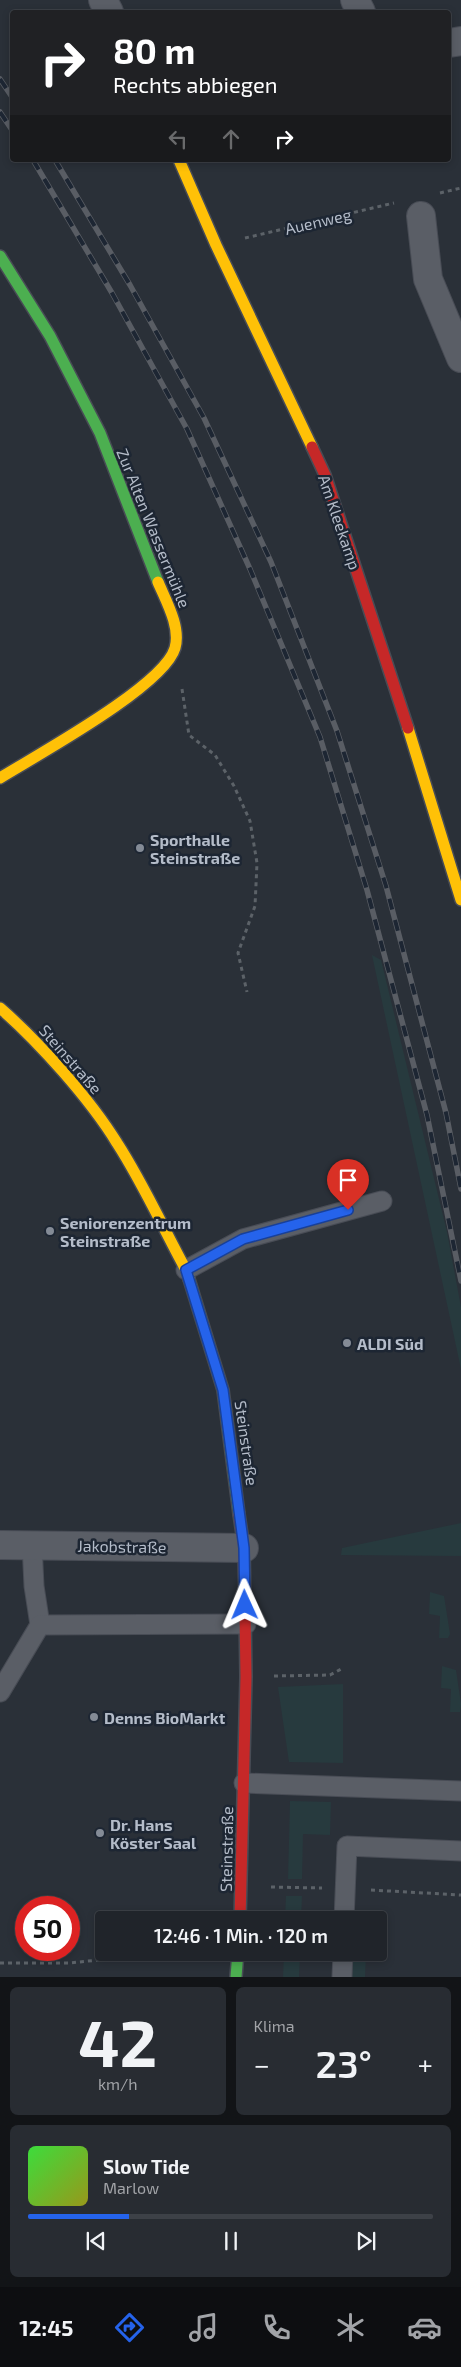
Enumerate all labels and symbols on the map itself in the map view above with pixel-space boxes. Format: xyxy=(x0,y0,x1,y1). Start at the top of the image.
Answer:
street label: Auenweg xyxy=(283,204,353,238)
street label: Zur Alten Wassermühle xyxy=(113,446,195,610)
street label: Am Kleekamp xyxy=(315,472,365,572)
place label: Sporthalle Steinstraße xyxy=(150,830,240,867)
marker: Sporthalle Steinstraße xyxy=(134,842,146,854)
street label: Steinstraße xyxy=(36,1020,106,1098)
pin xyxy=(327,1159,369,1210)
place label: Seniorenzentrum Steinstraße xyxy=(60,1213,191,1250)
marker: Seniorenzentrum Steinstraße xyxy=(44,1225,56,1237)
place label: ALDI Süd xyxy=(357,1334,424,1353)
marker: ALDI Süd xyxy=(341,1337,353,1349)
street label: Steinstraße xyxy=(232,1399,262,1487)
street label: Jakobstraße xyxy=(77,1536,167,1556)
position arrow xyxy=(218,1578,270,1630)
place label: Denns BioMarkt xyxy=(104,1708,226,1727)
marker: Denns BioMarkt xyxy=(88,1711,100,1723)
street label: Steinstraße xyxy=(216,1806,236,1892)
place label: Dr. Hans Köster Saal xyxy=(110,1815,197,1852)
marker: Dr. Hans Köster Saal xyxy=(94,1827,106,1839)
speed limit sign: 50 xyxy=(15,1896,80,1961)

